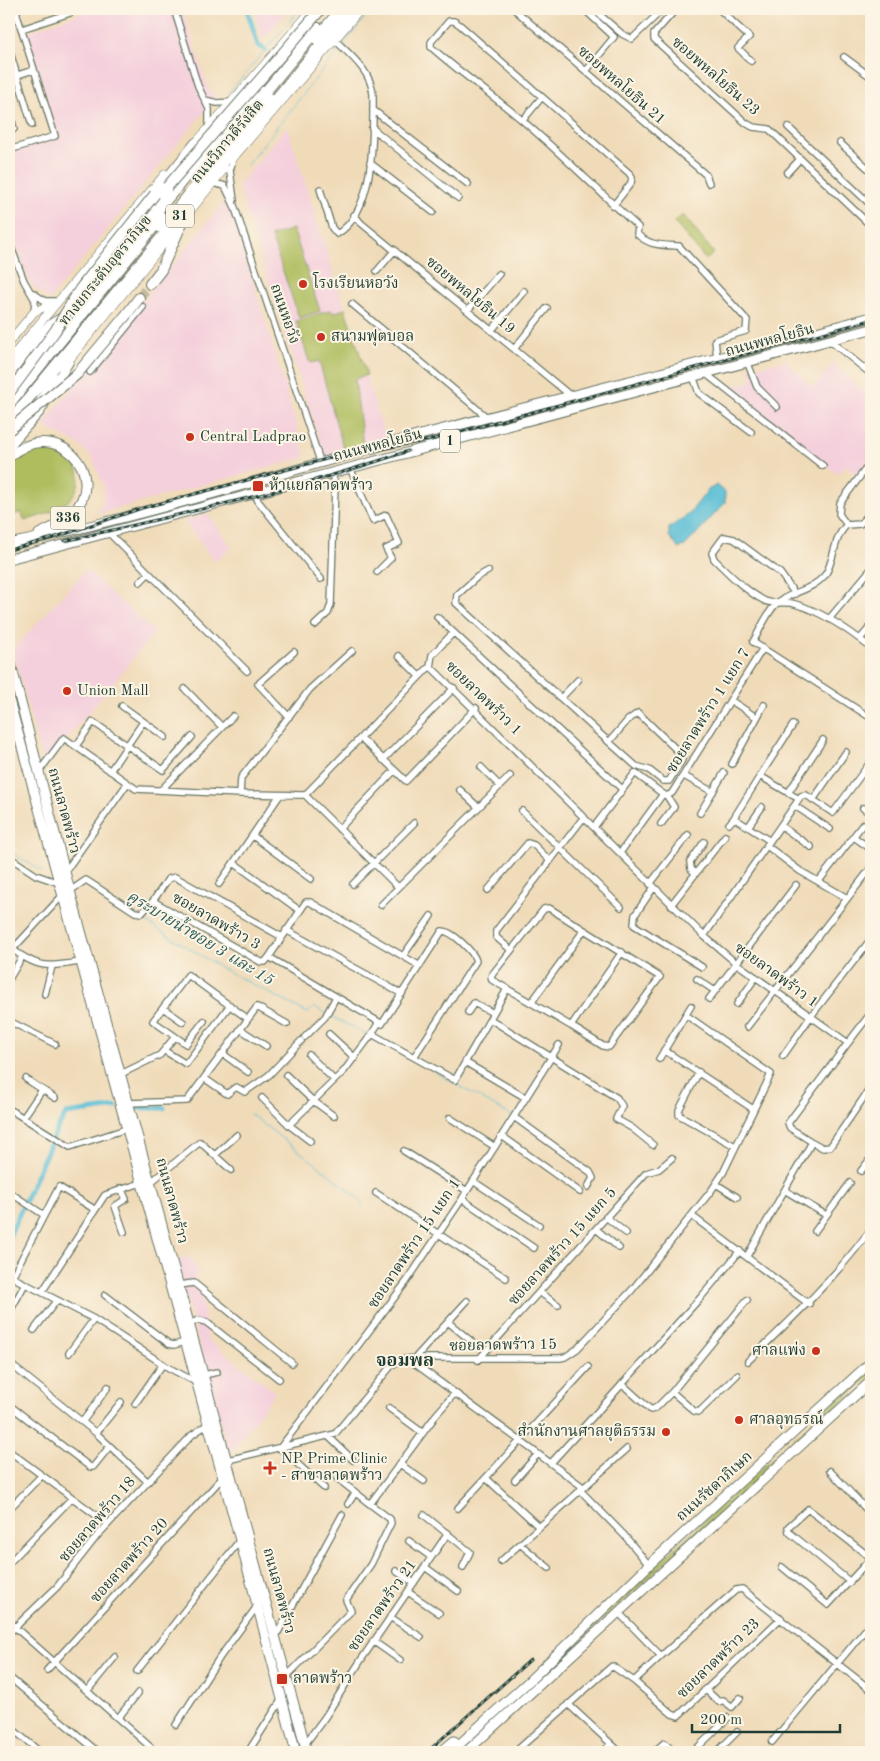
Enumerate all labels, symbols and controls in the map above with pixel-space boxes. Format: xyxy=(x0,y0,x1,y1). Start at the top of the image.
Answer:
street label: ซอยพหลโยธิน 23 xyxy=(668,31,765,119)
street label: ซอยพหลโยธิน 21 xyxy=(574,40,671,128)
street label: ถนนวิภาวดีรังสิต xyxy=(186,95,267,187)
road number: 31 xyxy=(166,205,194,228)
street label: ทางยกระดับอุตราภิมุข xyxy=(55,212,157,330)
street label: ซอยพหลโยธิน 19 xyxy=(423,251,520,337)
place label: โรงเรียนหอวัง xyxy=(312,272,398,292)
marker: โรงเรียนหอวัง xyxy=(297,278,309,290)
street label: ถนนหอวัง xyxy=(267,281,303,346)
street label: ถนนพหลโยธิน xyxy=(723,317,816,360)
place label: สนามฟุตบอล xyxy=(331,329,414,347)
marker: สนามฟุตบอล xyxy=(315,331,327,343)
street label: ถนนพหลโยธิน xyxy=(331,422,424,465)
place label: Central Ladprao xyxy=(200,430,306,445)
road number: 1 xyxy=(440,430,460,452)
marker: Central Ladprao xyxy=(184,431,196,443)
place label: ห้าแยกลาดพร้าว xyxy=(269,476,373,494)
marker: ห้าแยกลาดพร้าว xyxy=(251,479,265,493)
road number: 336 xyxy=(50,506,86,530)
street label: ซอยลาดพร้าว 1 แยก 7 xyxy=(662,644,754,776)
street label: ซอยลาดพร้าว 1 xyxy=(442,657,526,739)
place label: Union Mall xyxy=(77,684,149,699)
marker: Union Mall xyxy=(61,685,73,697)
street label: ถนนลาดพร้าว xyxy=(44,766,85,856)
water label: คูระบายน้ำซอย 3 และ 15 xyxy=(123,884,280,990)
street label: ซอยลาดพร้าว 3 xyxy=(169,888,264,953)
street label: ซอยลาดพร้าว 1 xyxy=(732,938,822,1011)
street label: ถนนลาดพร้าว xyxy=(152,1156,193,1246)
street label: ซอยลาดพร้าว 15 แยก 1 xyxy=(364,1175,464,1312)
street label: ซอยลาดพร้าว 15 แยก 5 xyxy=(504,1183,620,1309)
street label: ซอยลาดพร้าว 15 xyxy=(449,1335,557,1354)
place label: ศาลแพ่ง xyxy=(752,1341,806,1359)
marker: ศาลแพ่ง xyxy=(810,1345,822,1357)
district label: จอมพล xyxy=(376,1352,434,1370)
place label: ศาลอุทธรณ์ xyxy=(749,1409,824,1430)
marker: ศาลอุทธรณ์ xyxy=(733,1414,745,1426)
place label: สำนักงานศาลยุติธรรม xyxy=(518,1422,656,1442)
marker: สำนักงานศาลยุติธรรม xyxy=(660,1426,672,1438)
street label: ถนนรัชดาภิเษก xyxy=(673,1448,756,1525)
place label: NP Prime Clinic - สาขาลาดพร้าว xyxy=(281,1452,388,1484)
marker: NP Prime Clinic - สาขาลาดพร้าว xyxy=(263,1461,277,1475)
street label: ซอยลาดพร้าว 18 xyxy=(55,1472,139,1566)
street label: ซอยลาดพร้าว 20 xyxy=(86,1514,172,1606)
street label: ถนนลาดพร้าว xyxy=(259,1546,300,1636)
street label: ซอยลาดพร้าว 21 xyxy=(343,1556,420,1654)
street label: ซอยลาดพร้าว 23 xyxy=(673,1614,763,1702)
place label: ลาดพร้าว xyxy=(293,1669,352,1687)
marker: ลาดพร้าว xyxy=(275,1672,289,1686)
scale bar xyxy=(692,1701,840,1733)
text: 200 m xyxy=(700,1713,742,1728)

